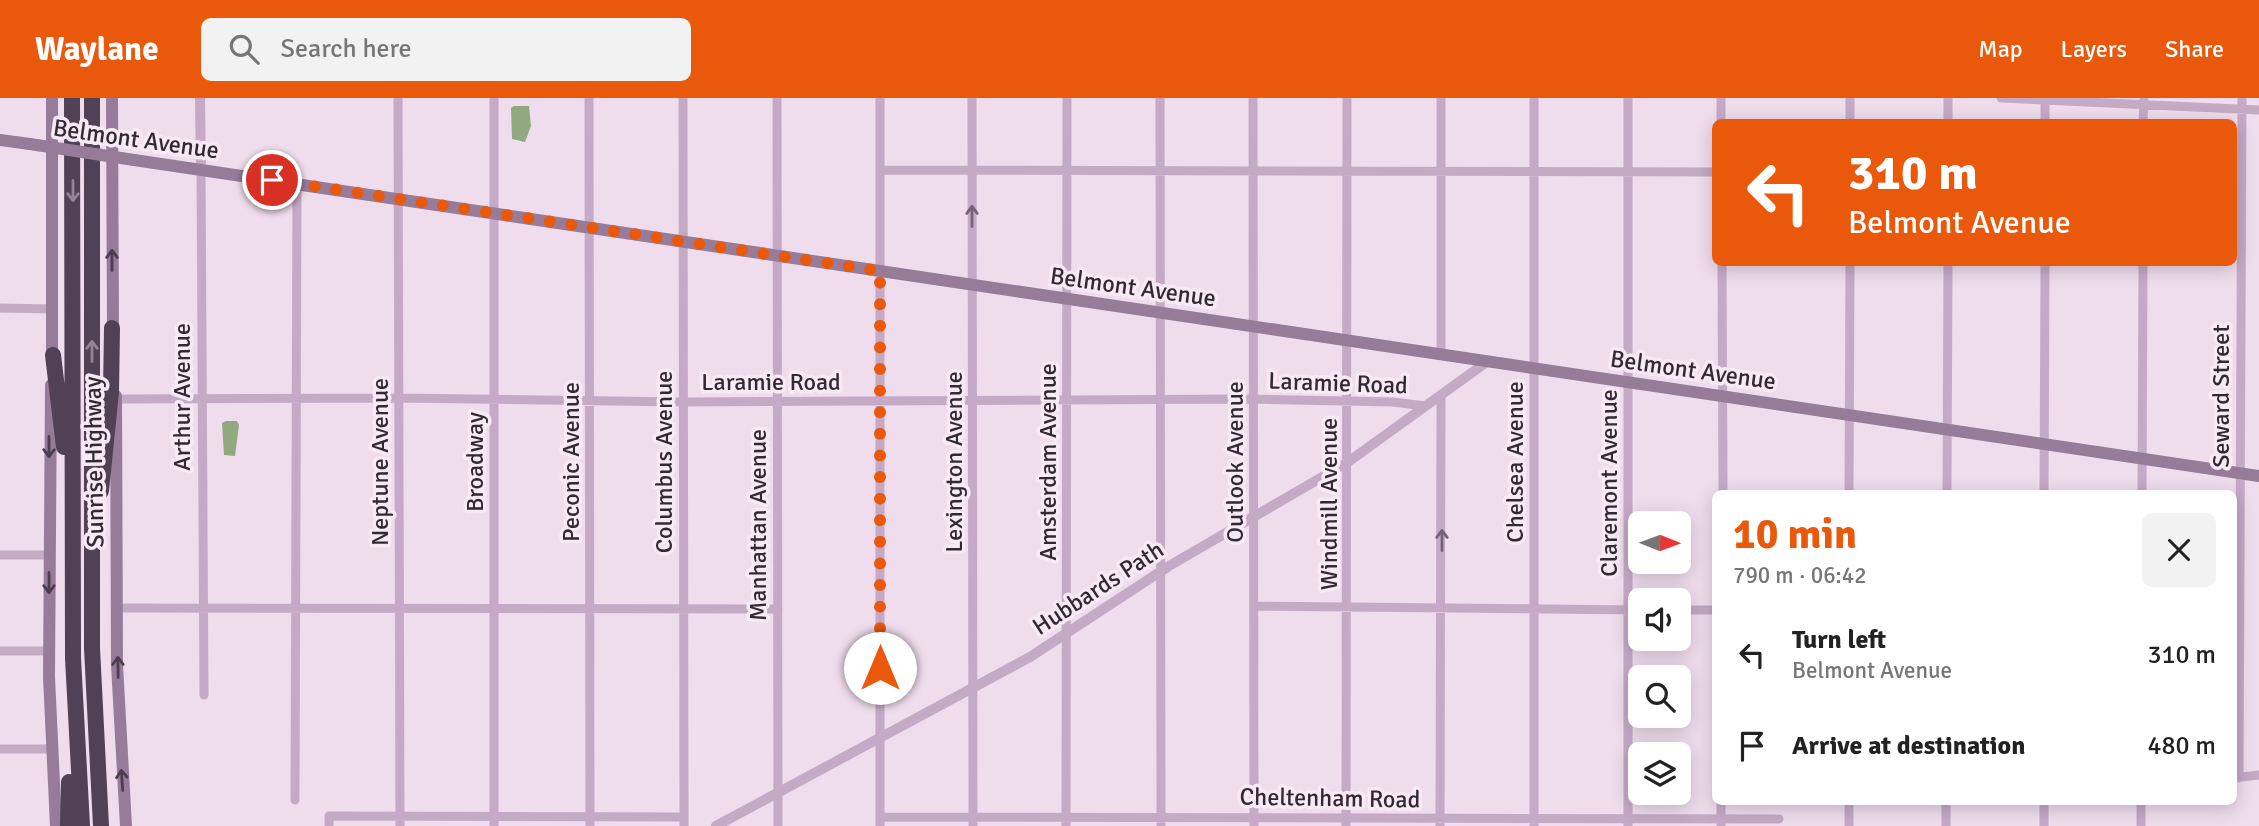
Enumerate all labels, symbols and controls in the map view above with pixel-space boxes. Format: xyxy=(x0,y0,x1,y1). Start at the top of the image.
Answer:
search box xyxy=(201,18,691,81)
text: Waylane xyxy=(35,29,159,70)
icon: search xyxy=(225,30,263,68)
text: Search here xyxy=(281,33,412,65)
text: Map xyxy=(1978,34,2023,64)
text: Layers xyxy=(2061,34,2127,64)
text: Share xyxy=(2165,34,2224,64)
street label: Belmont Avenue xyxy=(51,113,221,165)
text: 310 m xyxy=(1848,143,1978,203)
icon: left xyxy=(1733,147,1824,238)
pin xyxy=(242,150,302,210)
icon: arrive xyxy=(253,161,291,199)
one-way arrow xyxy=(66,179,80,202)
text: Belmont Avenue xyxy=(1848,203,2071,242)
one-way arrow xyxy=(965,205,979,228)
one-way arrow xyxy=(105,249,119,272)
street label: Belmont Avenue xyxy=(1048,261,1218,313)
street label: Arthur Avenue xyxy=(167,323,197,471)
street label: Seward Street xyxy=(2206,324,2236,468)
one-way arrow xyxy=(85,340,99,363)
street label: Belmont Avenue xyxy=(1608,344,1778,396)
street label: Amsterdam Avenue xyxy=(1033,363,1063,561)
street label: Laramie Road xyxy=(1268,366,1408,400)
street label: Laramie Road xyxy=(701,367,841,397)
street label: Columbus Avenue xyxy=(649,371,679,553)
street label: Lexington Avenue xyxy=(939,371,969,553)
street label: Sunrise Highway xyxy=(78,376,110,548)
street label: Neptune Avenue xyxy=(365,378,395,546)
street label: Outlook Avenue xyxy=(1220,381,1250,543)
street label: Chelsea Avenue xyxy=(1500,381,1530,543)
street label: Peconic Avenue xyxy=(556,382,586,542)
street label: Claremont Avenue xyxy=(1594,389,1624,577)
street label: Broadway xyxy=(460,412,490,512)
street label: Windmill Avenue xyxy=(1314,418,1344,590)
street label: Manhattan Avenue xyxy=(743,429,773,621)
one-way arrow xyxy=(42,436,56,459)
text: 10 min xyxy=(1733,509,1857,560)
north arrow xyxy=(1628,511,1690,574)
map controls xyxy=(1628,511,1691,805)
button: close xyxy=(2142,513,2216,587)
one-way arrow xyxy=(1435,529,1449,552)
street label: Hubbards Path xyxy=(1027,534,1169,642)
text: 790 m · 06:42 xyxy=(1733,561,1867,590)
one-way arrow xyxy=(42,572,56,595)
button: sound xyxy=(1628,588,1691,651)
text: Turn left xyxy=(1792,624,1886,656)
position arrow xyxy=(843,631,917,705)
icon: left xyxy=(1733,636,1771,674)
text: 310 m xyxy=(2147,639,2216,671)
one-way arrow xyxy=(111,655,124,678)
text: Belmont Avenue xyxy=(1792,656,1952,685)
button: search xyxy=(1628,665,1691,728)
icon: arrive xyxy=(1733,727,1771,765)
text: Arrive at destination xyxy=(1792,730,2025,762)
text: 480 m xyxy=(2147,730,2216,762)
button: layers xyxy=(1628,742,1691,805)
one-way arrow xyxy=(115,770,128,792)
street label: Cheltenham Road xyxy=(1239,781,1421,815)

